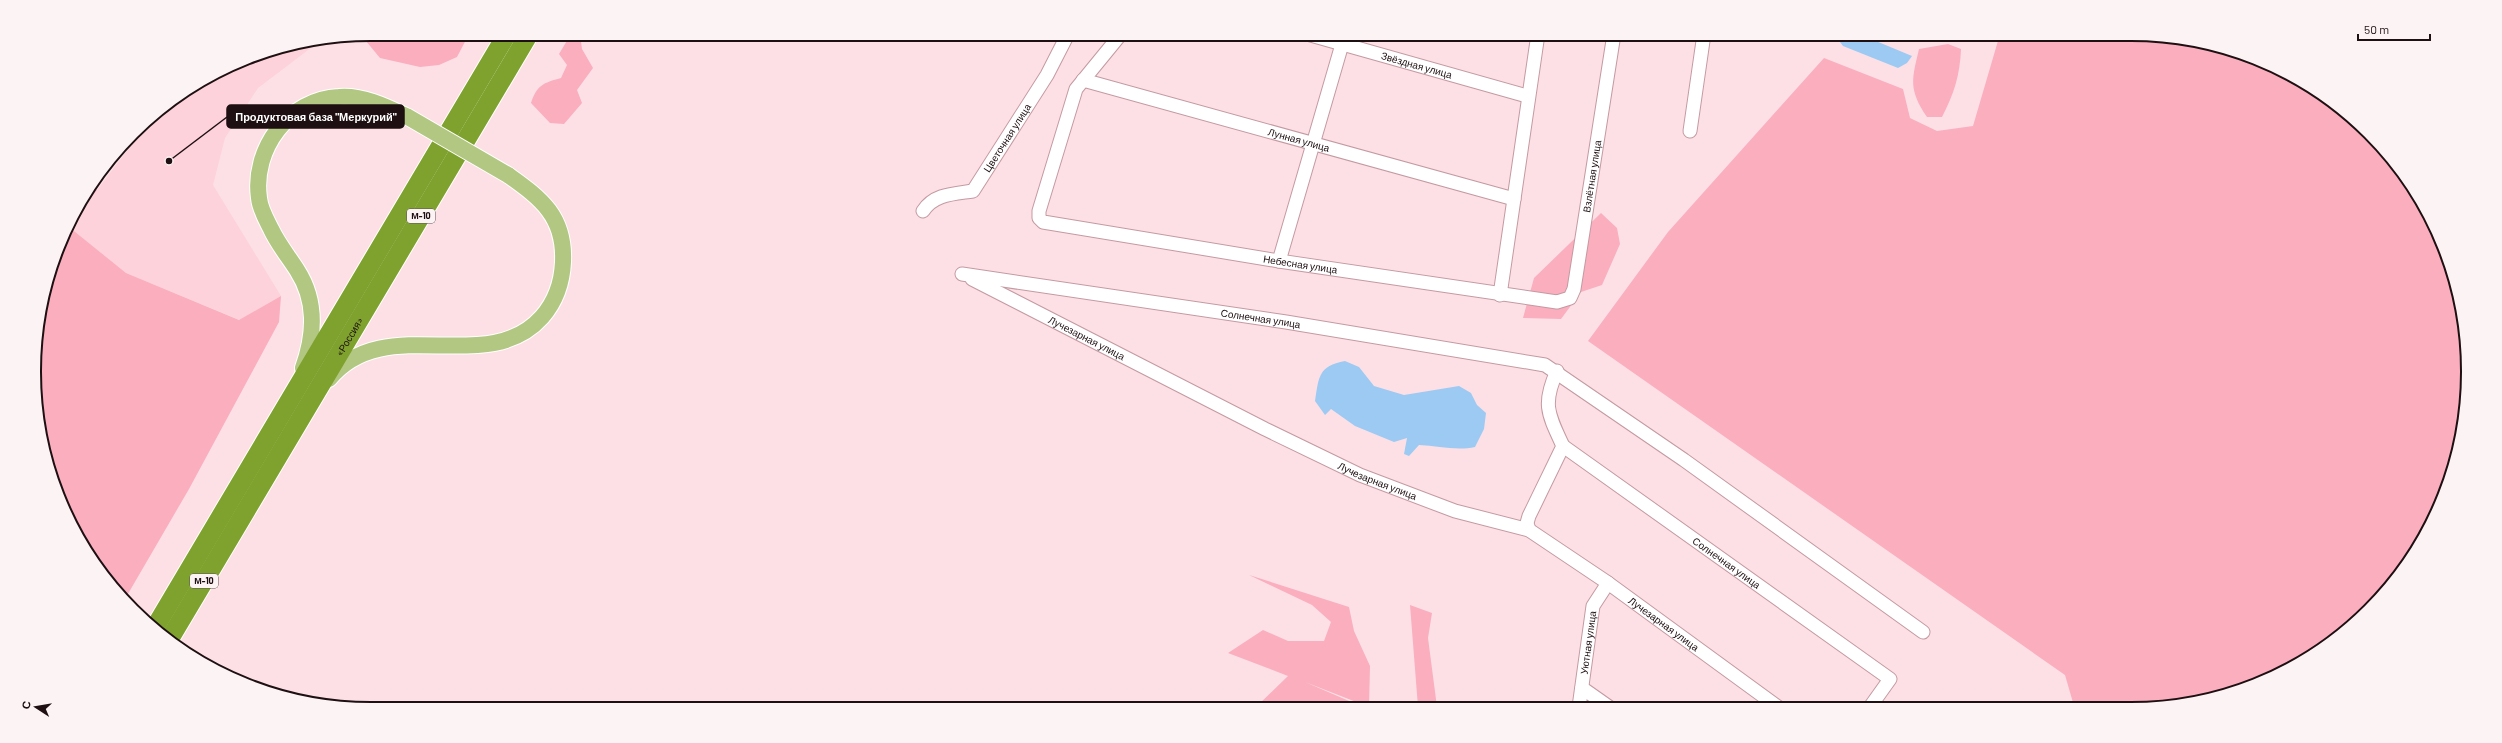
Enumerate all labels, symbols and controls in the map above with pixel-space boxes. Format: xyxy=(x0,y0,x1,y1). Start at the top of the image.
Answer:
scale bar xyxy=(2358,16,2430,42)
text: 50 m xyxy=(2364,22,2389,36)
street label: Звёздная улица xyxy=(1380,49,1454,81)
street label: Цветочная улица xyxy=(981,101,1033,174)
callout: Продуктовая база "Меркурий" xyxy=(227,105,404,128)
text: Продуктовая база "Меркурий" xyxy=(235,110,397,123)
street label: Лунная улица xyxy=(1267,125,1331,154)
street label: Взлётная улица xyxy=(1580,139,1603,213)
road number: М-10 xyxy=(407,209,435,223)
street label: Небесная улица xyxy=(1262,252,1339,276)
street label: Солнечная улица xyxy=(1220,306,1302,330)
street label: Лучезарная улица xyxy=(1047,313,1127,362)
street label: «Россия» xyxy=(333,315,366,358)
street label: Лучезарная улица xyxy=(1336,459,1419,502)
street label: Солнечная улица xyxy=(1690,534,1763,591)
road number: М-10 xyxy=(190,574,218,588)
street label: Лучезарная улица xyxy=(1626,594,1702,654)
street label: Уютная улица xyxy=(1578,610,1598,675)
north arrow xyxy=(16,687,56,727)
text: С xyxy=(19,700,33,710)

